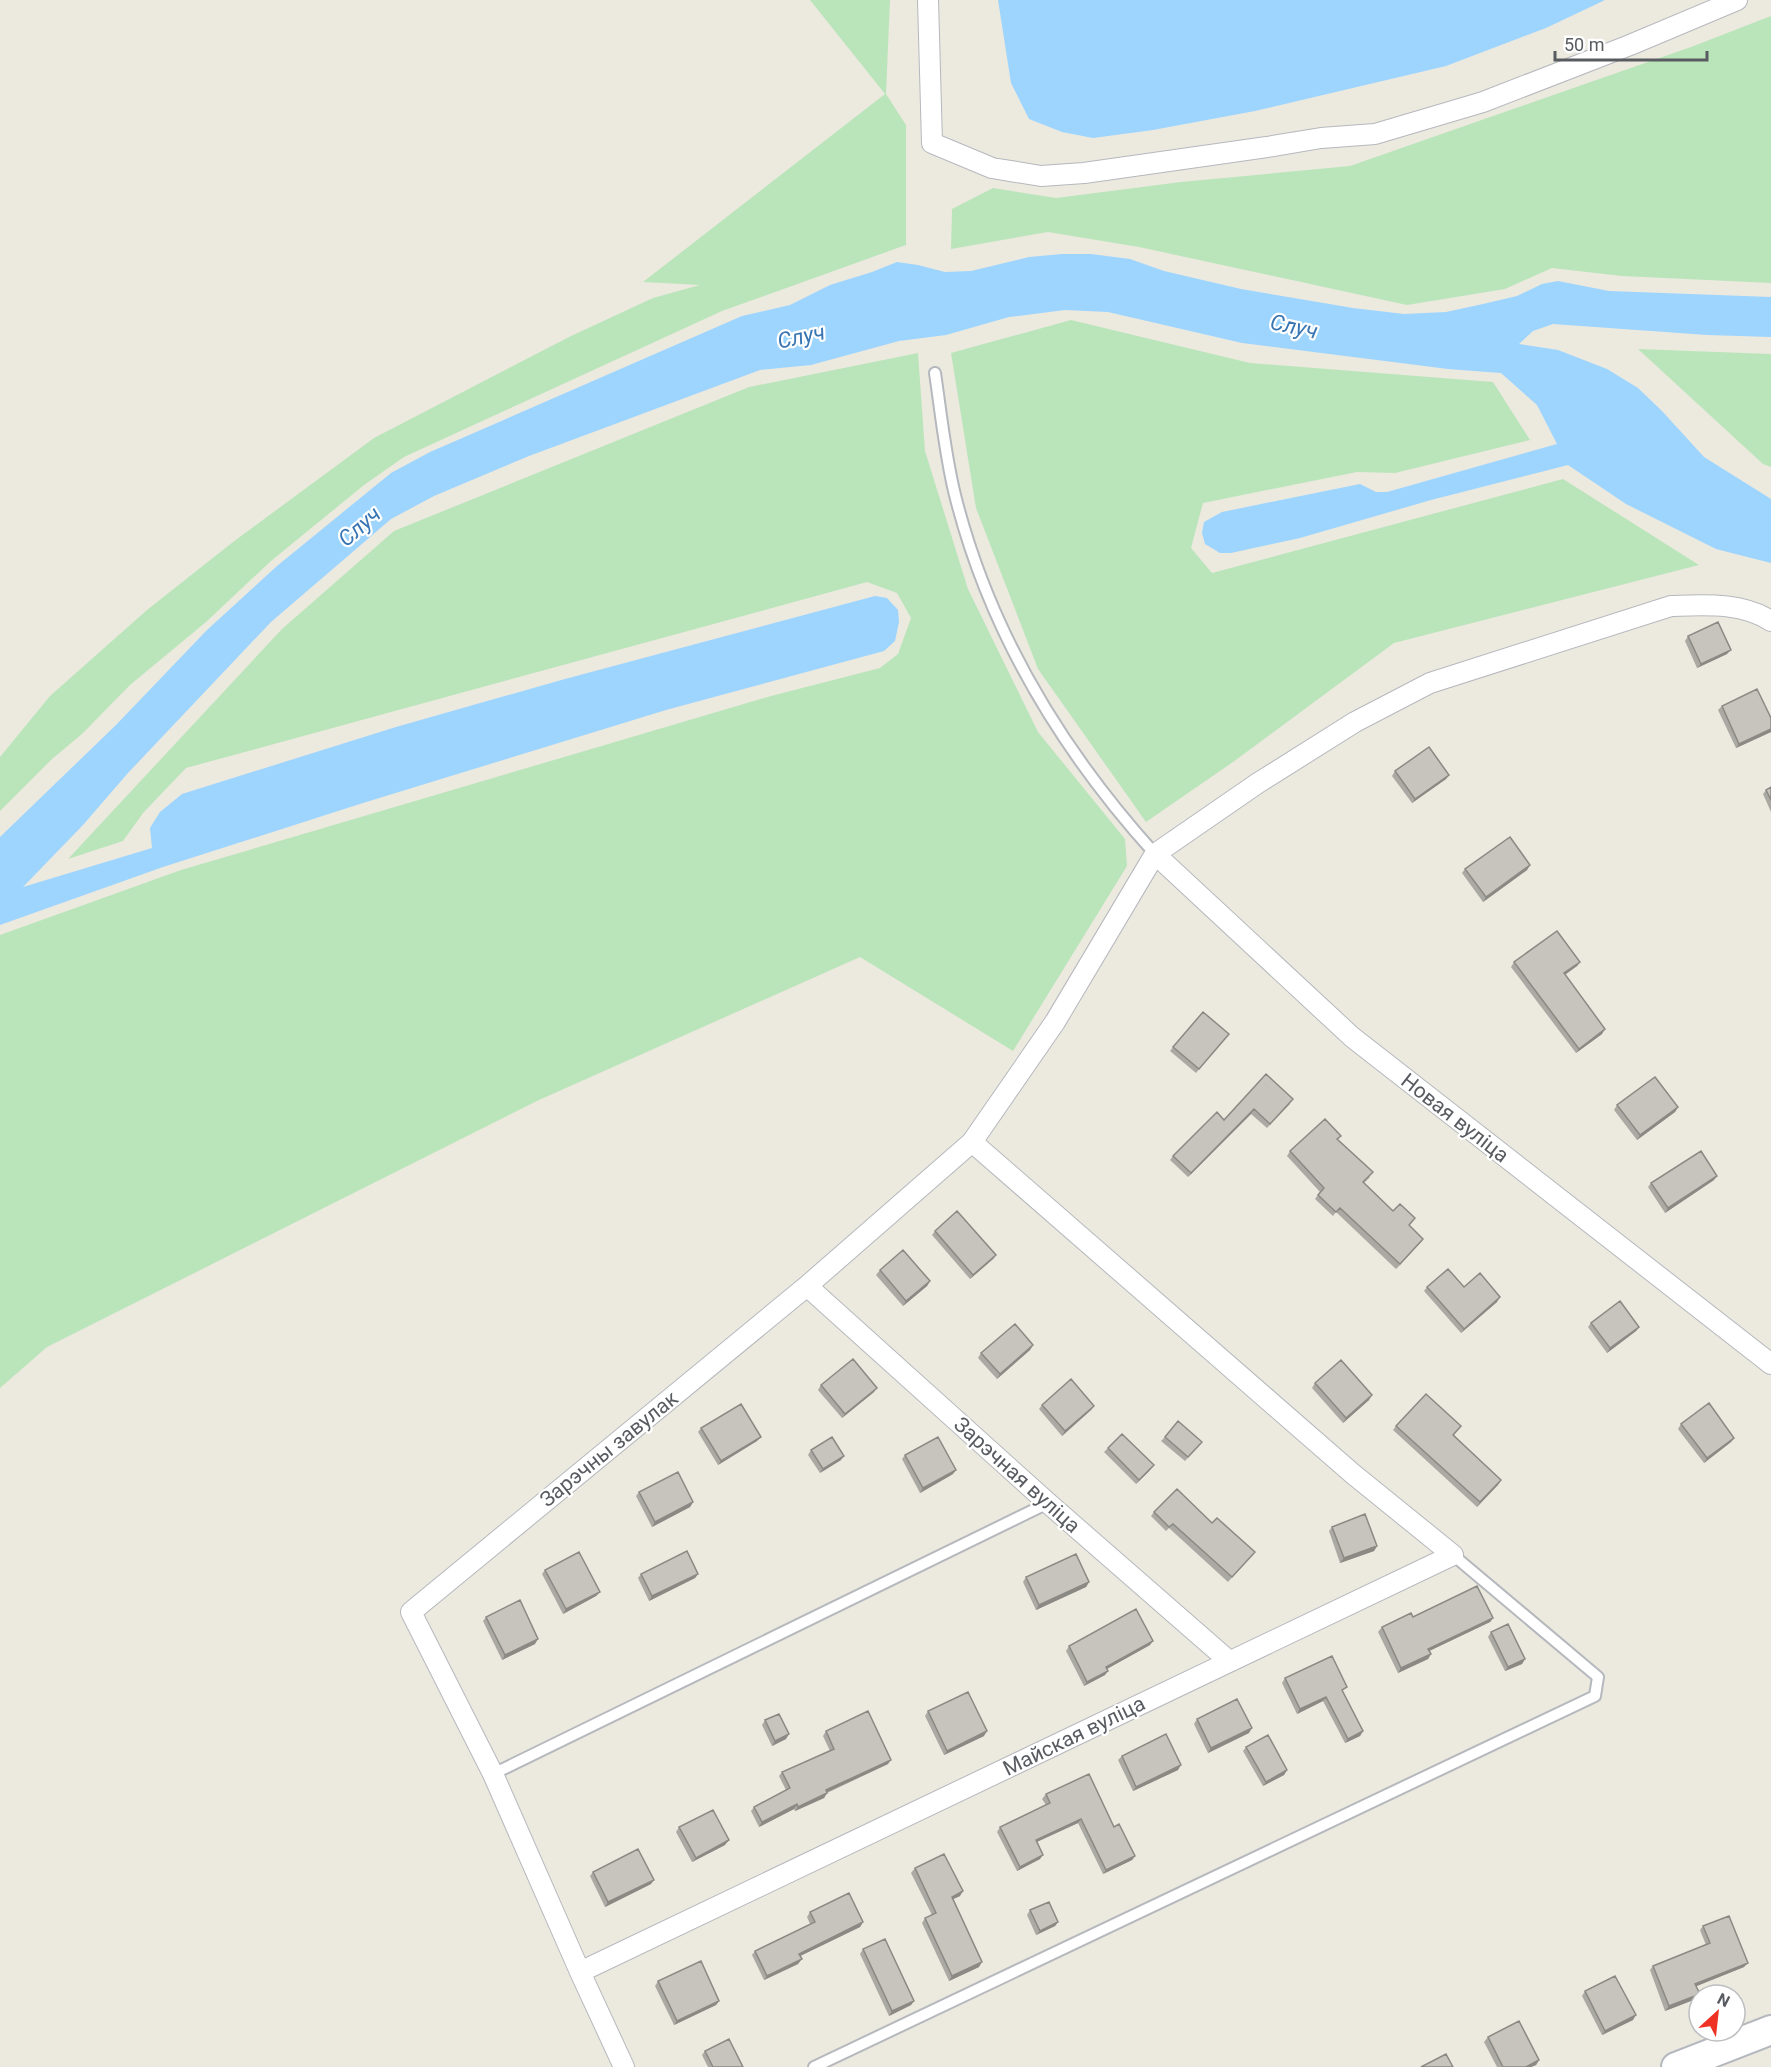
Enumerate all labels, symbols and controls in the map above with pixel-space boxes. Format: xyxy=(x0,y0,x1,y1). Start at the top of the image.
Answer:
scale bar xyxy=(1555,24,1706,62)
text: 50 m xyxy=(1564,34,1604,55)
water label: Случ xyxy=(1268,309,1320,344)
water label: Случ xyxy=(775,319,827,354)
water label: Случ xyxy=(333,501,386,552)
street label: Новая вуліца xyxy=(1397,1069,1513,1167)
street label: Зарэчны завулак xyxy=(535,1386,683,1512)
street label: Зарэчная вуліца xyxy=(949,1412,1085,1538)
street label: Майская вуліца xyxy=(999,1691,1149,1781)
north arrow xyxy=(1687,1983,1747,2043)
text: N xyxy=(1714,1989,1733,2011)

